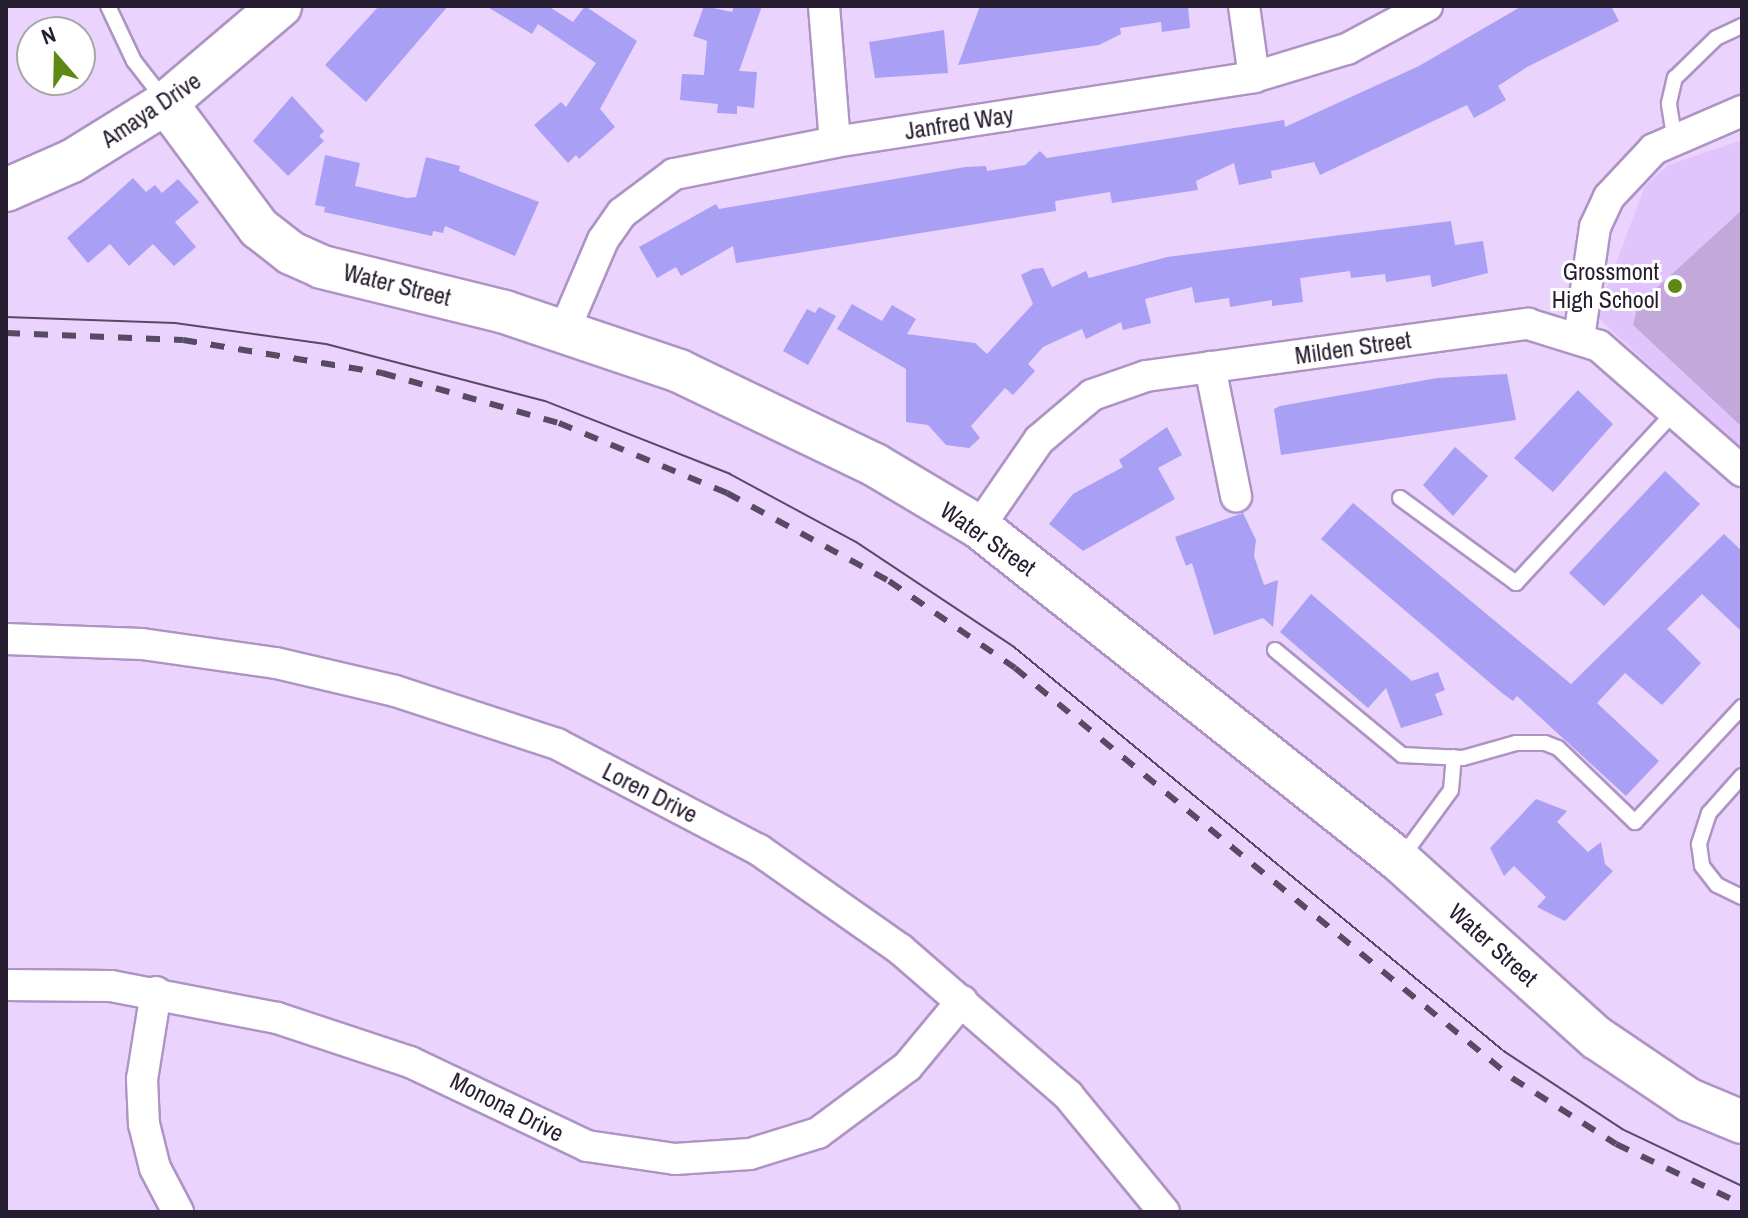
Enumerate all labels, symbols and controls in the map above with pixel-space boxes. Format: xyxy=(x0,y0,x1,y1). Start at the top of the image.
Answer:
north arrow xyxy=(16,16,96,96)
text: N xyxy=(37,19,60,52)
street label: Amaya Drive xyxy=(96,66,206,154)
street label: Janfred Way xyxy=(903,100,1015,146)
street label: Water Street xyxy=(340,258,454,312)
place label: Grossmont High School xyxy=(1552,258,1659,314)
marker: Grossmont High School xyxy=(1666,277,1684,295)
street label: Milden Street xyxy=(1293,326,1413,370)
street label: Water Street xyxy=(935,496,1041,582)
street label: Loren Drive xyxy=(598,757,702,829)
street label: Water Street xyxy=(1443,898,1543,992)
street label: Monona Drive xyxy=(445,1066,569,1148)

